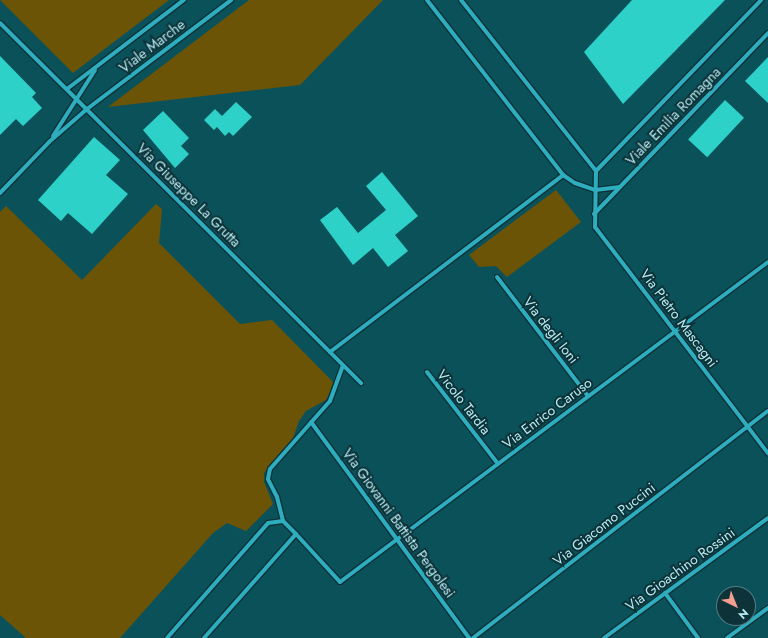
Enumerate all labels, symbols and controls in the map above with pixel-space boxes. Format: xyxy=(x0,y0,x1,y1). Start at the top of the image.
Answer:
street label: Viale Marche xyxy=(116,16,188,76)
street label: Viale Emilia Romagna xyxy=(622,64,724,168)
street label: Via Giuseppe La Grutta xyxy=(134,140,244,250)
street label: Via Pietro Mascagni xyxy=(637,266,721,370)
street label: Via degli Ioni xyxy=(520,293,582,367)
street label: Vicolo Tardia xyxy=(434,366,494,438)
street label: Via Enrico Caruso xyxy=(499,374,595,452)
street label: Via Giovanni Battista Pergolesi xyxy=(339,445,459,601)
street label: Via Giacomo Puccini xyxy=(550,479,658,569)
street label: Via Gioachino Rossini xyxy=(622,524,738,614)
north arrow xyxy=(716,586,756,626)
text: N xyxy=(735,605,752,623)

